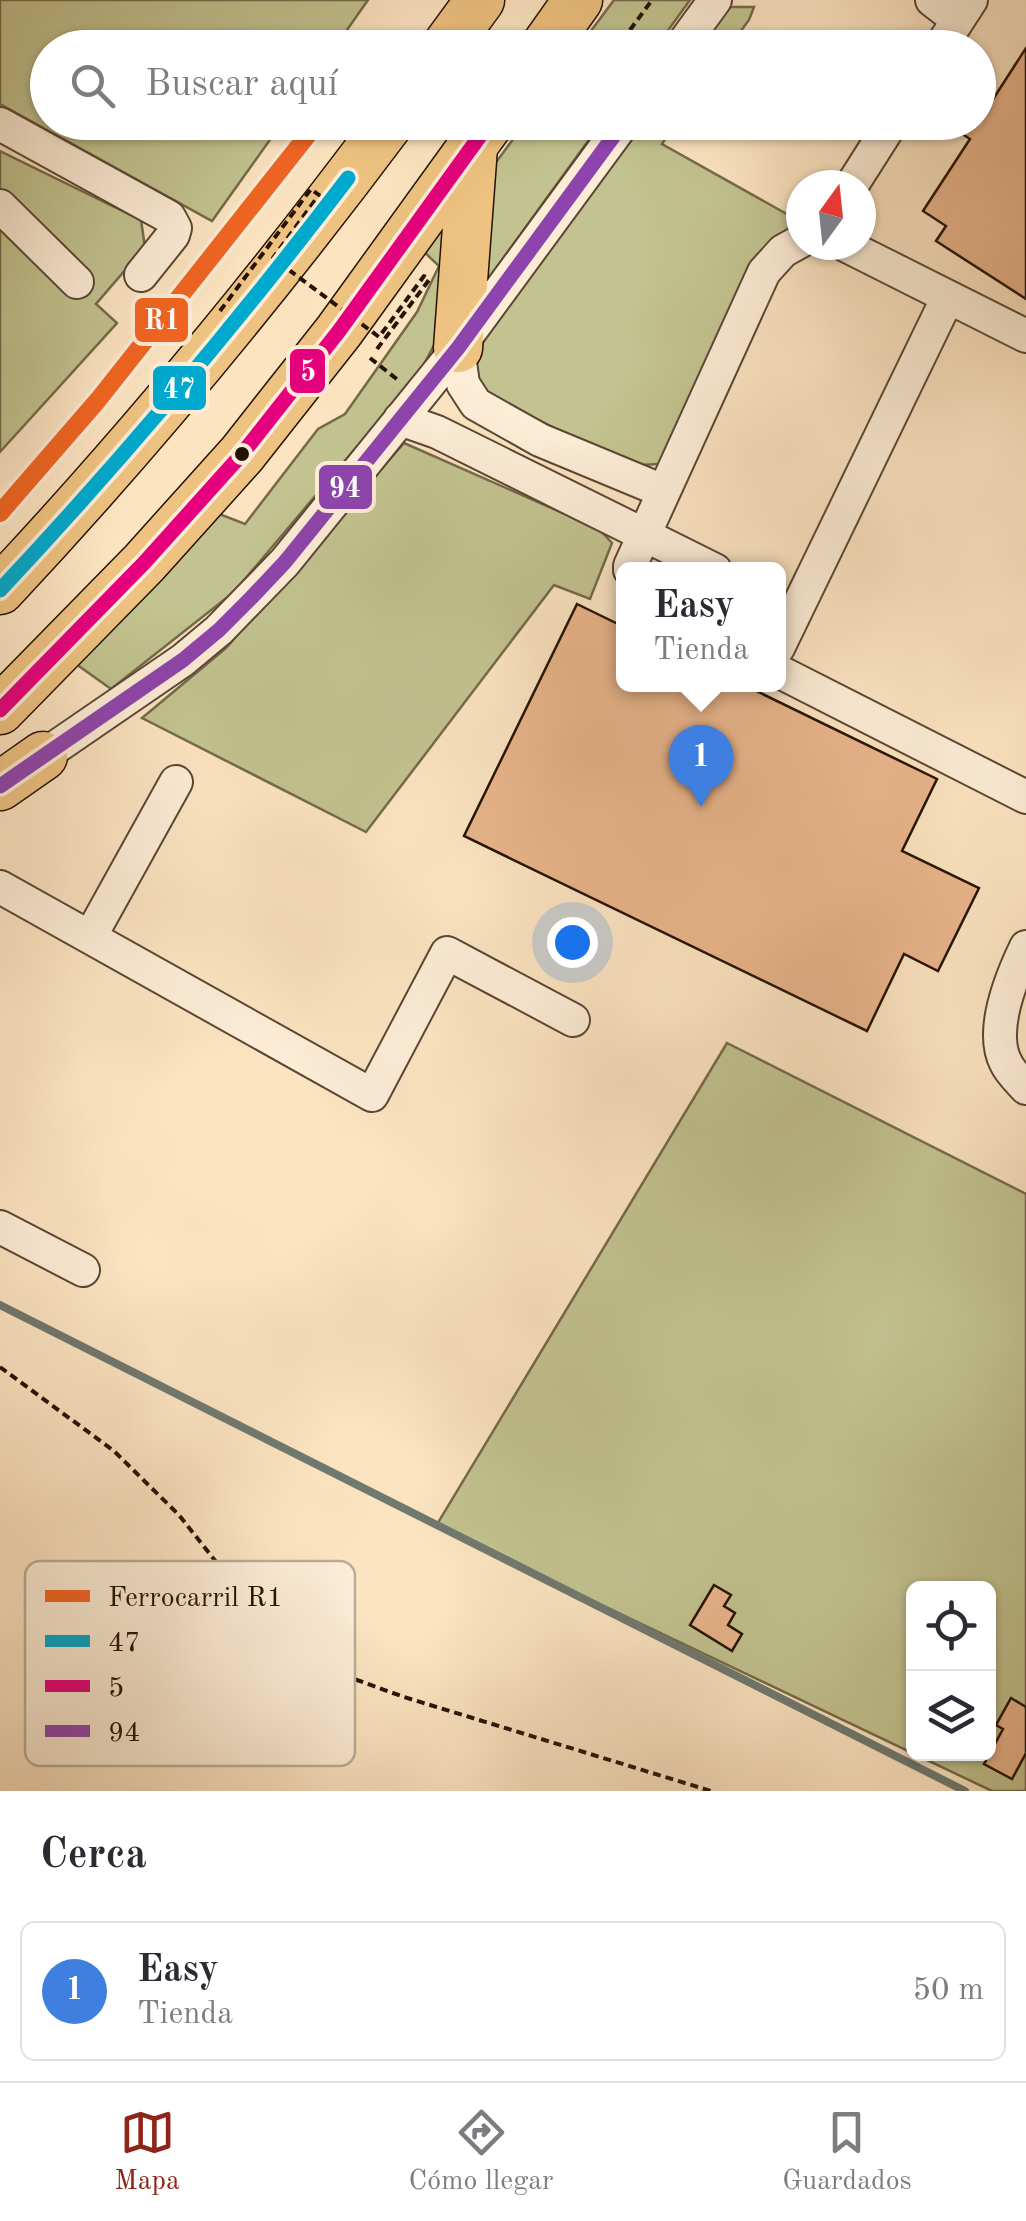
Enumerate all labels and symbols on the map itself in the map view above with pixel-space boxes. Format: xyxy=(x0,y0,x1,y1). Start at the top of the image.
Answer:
north arrow xyxy=(786,170,876,260)
line badge: R1 xyxy=(133,296,190,344)
text: R1 xyxy=(144,308,180,336)
line badge: 5 xyxy=(288,347,327,395)
text: 5 xyxy=(300,359,316,387)
line badge: 47 xyxy=(151,364,208,412)
text: 47 xyxy=(163,377,195,405)
unlabelled marker xyxy=(232,444,252,464)
line badge: 94 xyxy=(317,463,374,511)
text: 94 xyxy=(329,476,361,504)
pin: 1 xyxy=(668,724,734,807)
your location xyxy=(547,917,598,968)
legend xyxy=(25,1561,355,1766)
text: Ferrocarril R1 xyxy=(108,1585,283,1613)
text: 47 xyxy=(108,1630,140,1658)
text: 5 xyxy=(108,1675,124,1703)
text: 94 xyxy=(108,1720,140,1748)

